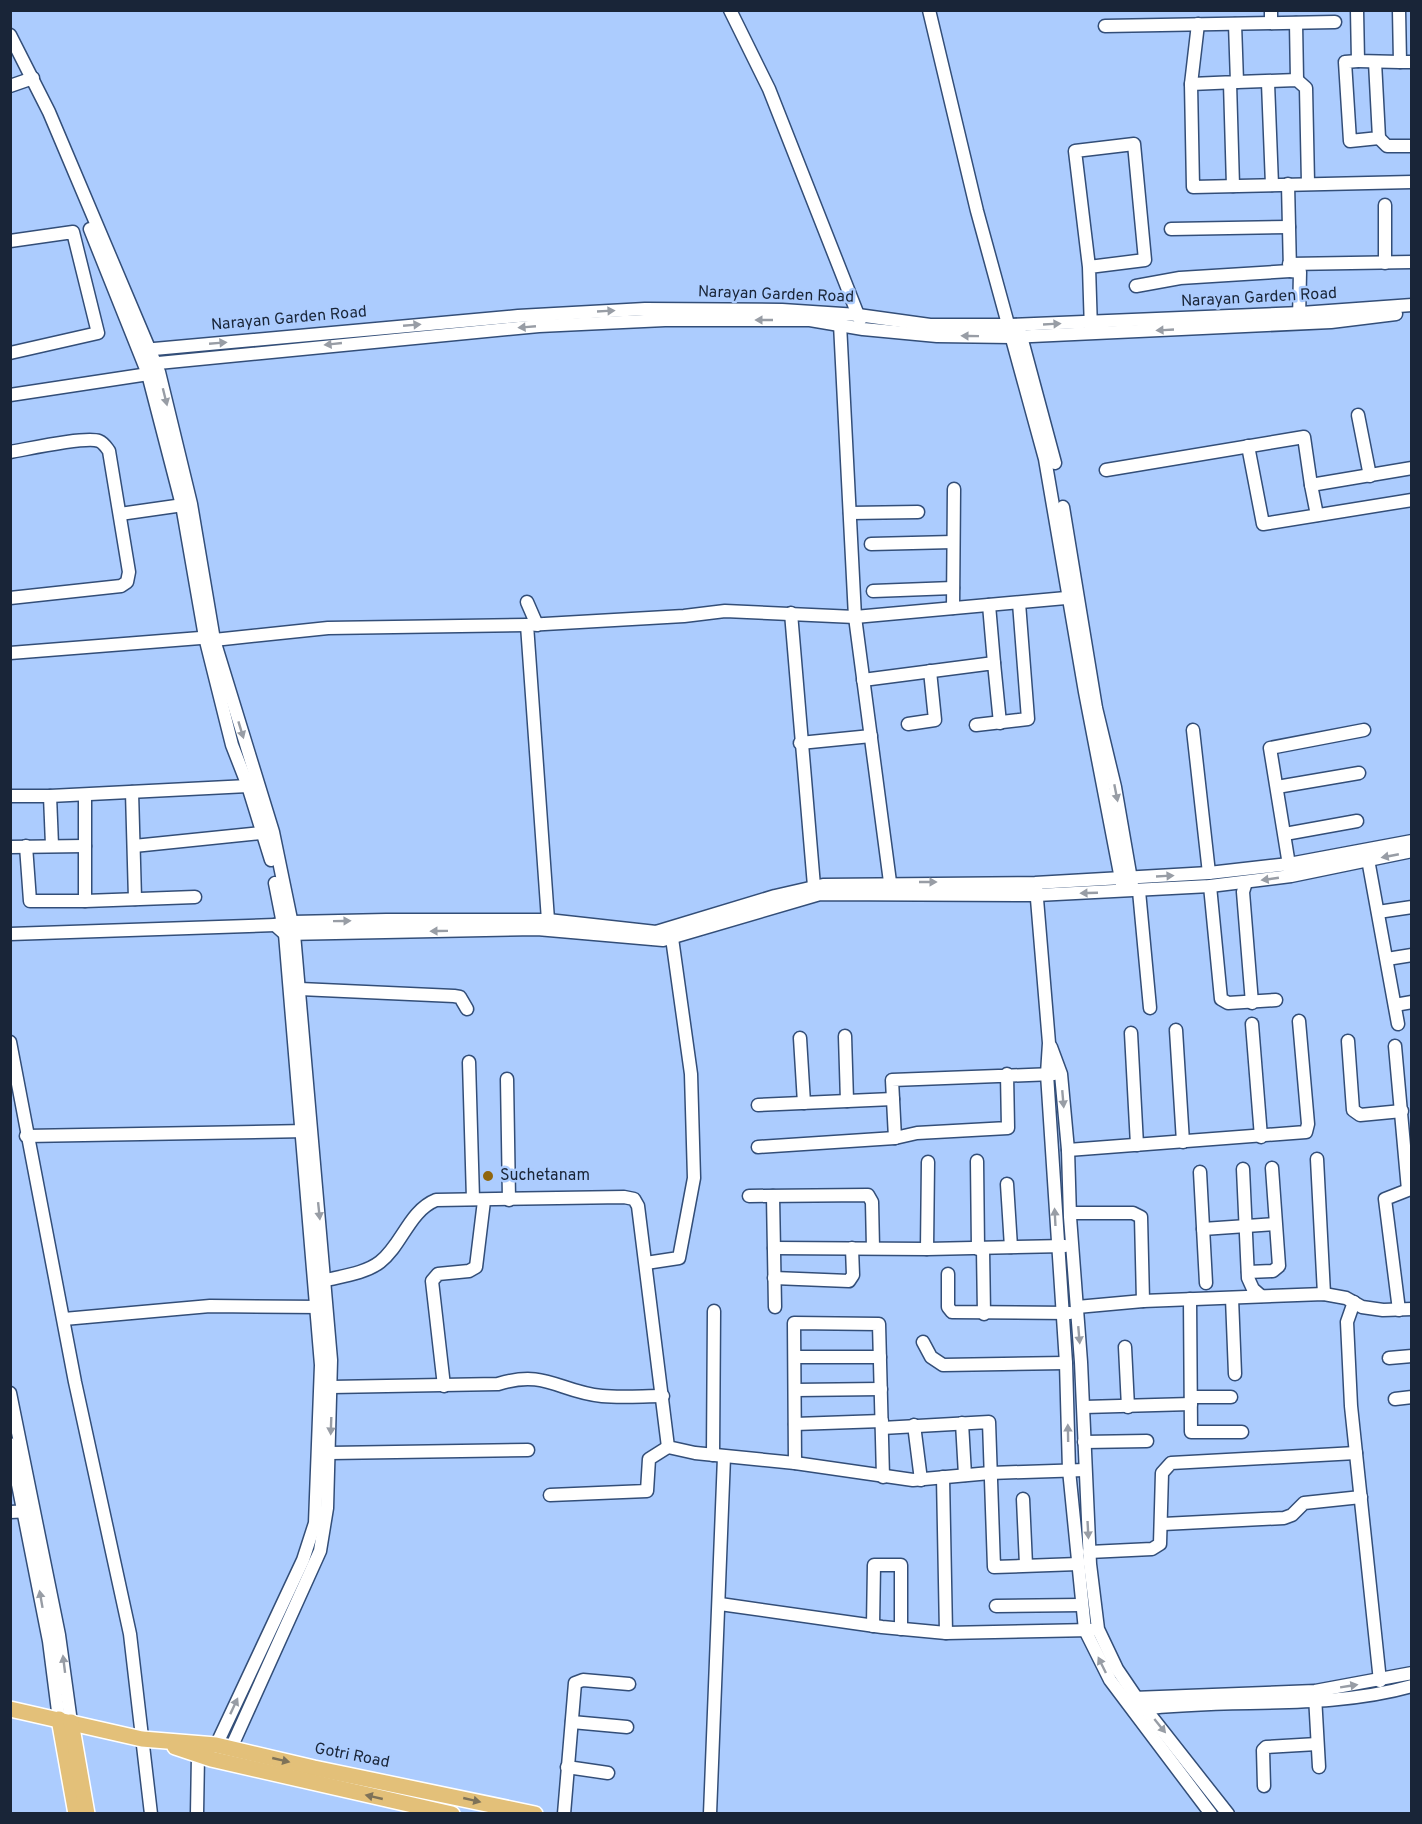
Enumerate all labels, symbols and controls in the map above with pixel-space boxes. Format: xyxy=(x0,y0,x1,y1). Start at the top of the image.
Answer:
street label: Narayan Garden Road xyxy=(698,282,854,308)
street label: Narayan Garden Road xyxy=(1180,284,1338,312)
street label: Narayan Garden Road xyxy=(210,302,368,336)
one-way arrow xyxy=(597,306,616,316)
one-way arrow xyxy=(754,315,773,325)
one-way arrow xyxy=(1043,319,1062,328)
one-way arrow xyxy=(402,320,421,330)
one-way arrow xyxy=(517,322,536,332)
one-way arrow xyxy=(1155,325,1174,334)
one-way arrow xyxy=(960,331,979,341)
one-way arrow xyxy=(208,338,227,347)
one-way arrow xyxy=(323,339,342,349)
one-way arrow xyxy=(161,388,171,406)
one-way arrow xyxy=(237,721,246,739)
one-way arrow xyxy=(1112,784,1121,803)
one-way arrow xyxy=(1380,852,1399,861)
one-way arrow xyxy=(1155,871,1174,880)
one-way arrow xyxy=(1260,874,1279,883)
one-way arrow xyxy=(918,877,937,887)
one-way arrow xyxy=(1079,888,1098,897)
one-way arrow xyxy=(332,916,351,926)
one-way arrow xyxy=(430,926,449,936)
one-way arrow xyxy=(1059,1089,1068,1108)
place label: Suchetanam xyxy=(500,1166,590,1186)
marker: Suchetanam xyxy=(481,1169,495,1183)
one-way arrow xyxy=(314,1201,324,1220)
one-way arrow xyxy=(1051,1208,1060,1227)
one-way arrow xyxy=(1074,1326,1084,1345)
one-way arrow xyxy=(326,1417,335,1436)
one-way arrow xyxy=(1063,1423,1073,1442)
one-way arrow xyxy=(1083,1520,1093,1539)
one-way arrow xyxy=(37,1590,46,1609)
one-way arrow xyxy=(59,1655,68,1674)
one-way arrow xyxy=(1097,1657,1106,1674)
one-way arrow xyxy=(1340,1681,1359,1690)
one-way arrow xyxy=(230,1697,239,1714)
one-way arrow xyxy=(1154,1718,1167,1734)
street label: Gotri Road xyxy=(313,1739,391,1773)
one-way arrow xyxy=(272,1756,290,1766)
one-way arrow xyxy=(365,1791,384,1801)
one-way arrow xyxy=(462,1795,481,1805)

